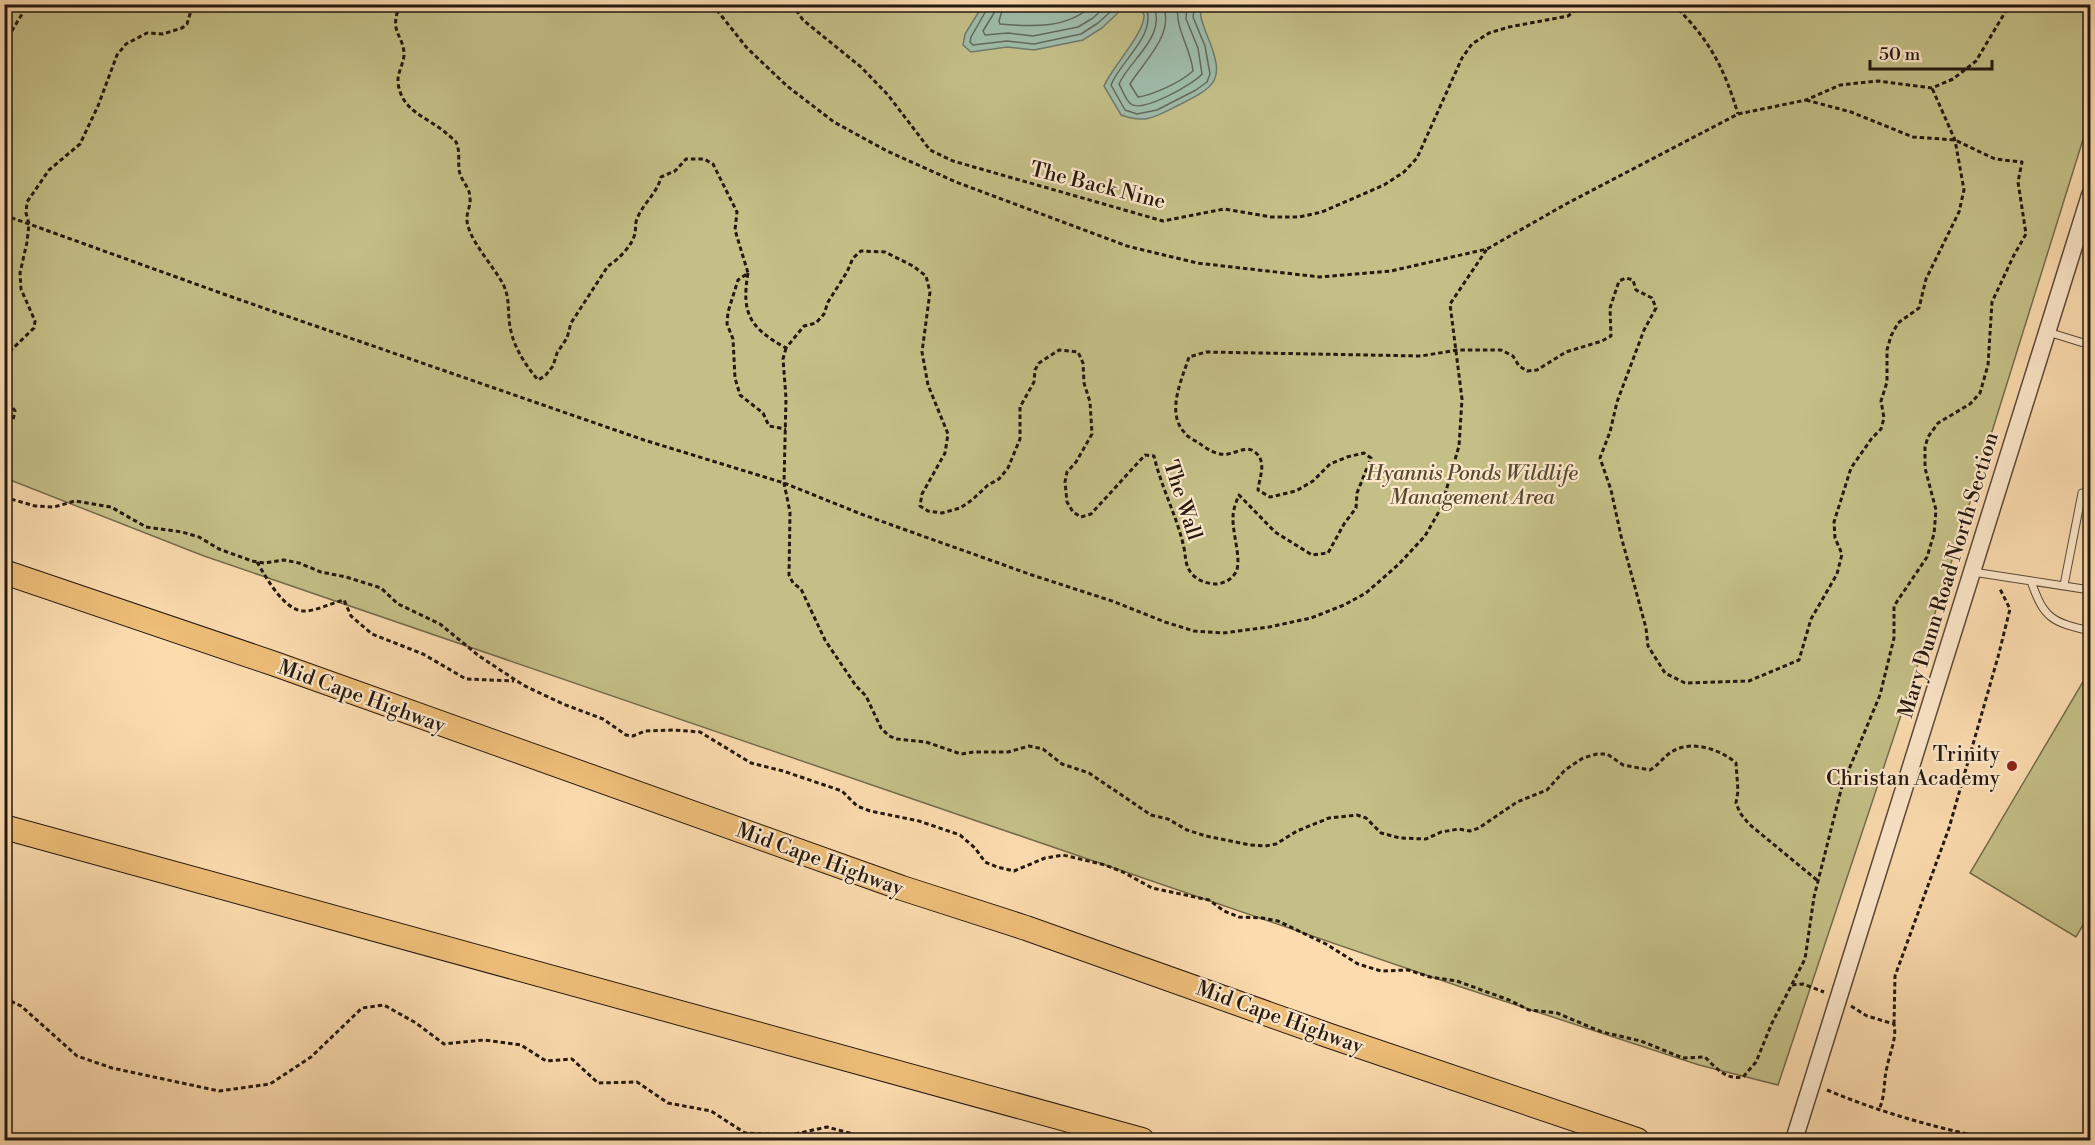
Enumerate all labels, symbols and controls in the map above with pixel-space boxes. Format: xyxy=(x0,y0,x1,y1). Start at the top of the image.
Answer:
scale bar xyxy=(1870,33,1992,71)
text: 50 m xyxy=(1879,43,1921,66)
street label: The Back Nine xyxy=(1027,157,1168,215)
street label: Mary Dunn Road North Section xyxy=(1893,429,2005,721)
street label: The Wall xyxy=(1157,457,1207,544)
park label: Hyannis Ponds Wildlife Management Area xyxy=(1365,461,1578,511)
street label: Mid Cape Highway xyxy=(274,655,450,740)
place label: Trinity Christan Academy xyxy=(1826,742,2001,792)
marker: Trinity Christan Academy xyxy=(2005,759,2019,773)
street label: Mid Cape Highway xyxy=(732,818,908,903)
street label: Mid Cape Highway xyxy=(1192,976,1368,1061)

